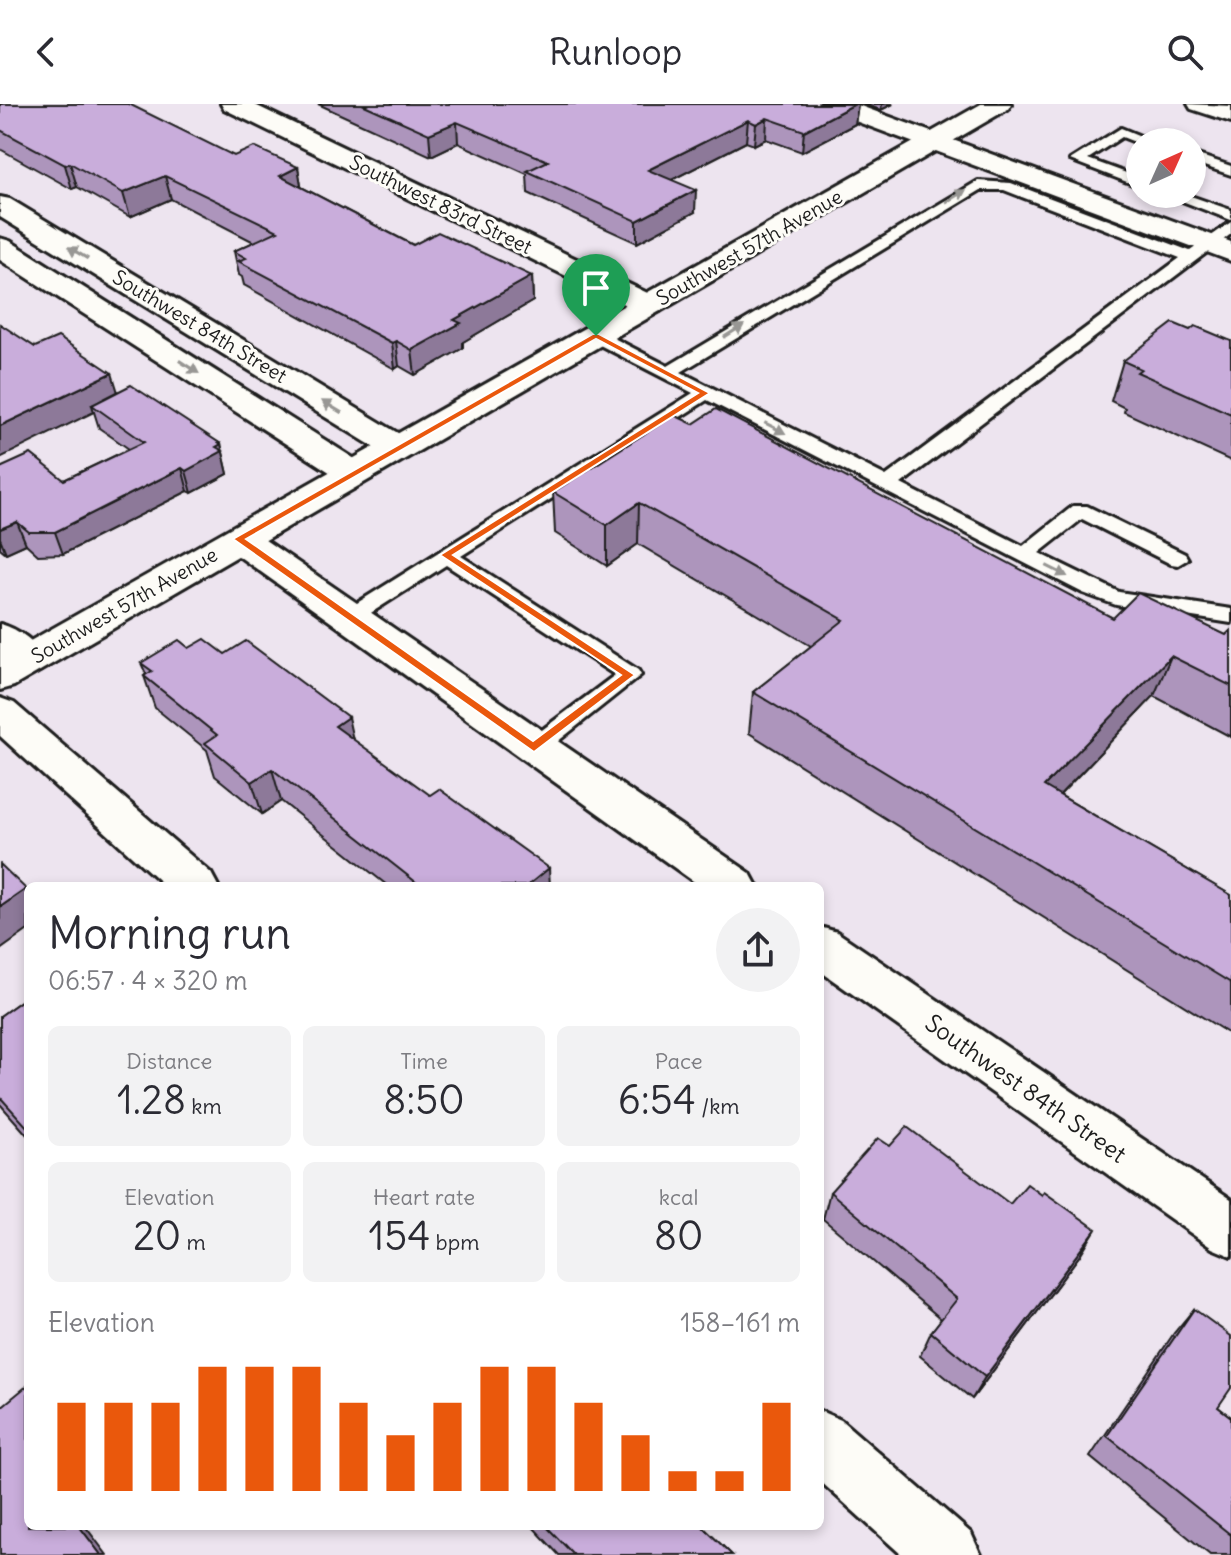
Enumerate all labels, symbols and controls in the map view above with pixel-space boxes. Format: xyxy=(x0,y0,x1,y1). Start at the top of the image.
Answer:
icon: back xyxy=(24,30,68,74)
text: Runloop xyxy=(549,30,682,75)
icon: search xyxy=(1163,30,1207,74)
north arrow xyxy=(1126,128,1206,208)
map controls xyxy=(1126,128,1206,208)
street label: Southwest 83rd Street xyxy=(346,149,537,259)
street label: Southwest 57th Avenue xyxy=(652,184,846,310)
one-way arrow xyxy=(945,190,967,204)
one-way arrow xyxy=(67,246,89,260)
pin xyxy=(562,254,630,336)
street label: Southwest 84th Street xyxy=(108,264,292,388)
icon: arrive xyxy=(574,266,618,310)
one-way arrow xyxy=(723,325,745,339)
one-way arrow xyxy=(178,360,199,375)
one-way arrow xyxy=(321,400,343,414)
one-way arrow xyxy=(763,421,786,435)
street label: Southwest 57th Avenue xyxy=(27,542,221,668)
one-way arrow xyxy=(1045,565,1068,578)
text: Morning run xyxy=(48,906,291,961)
button: share xyxy=(716,908,800,992)
text: 06:57 · 4 × 320 m xyxy=(48,964,247,997)
street label: Southwest 84th Street xyxy=(920,1007,1132,1169)
text: Distance xyxy=(126,1047,212,1075)
text: Time xyxy=(400,1047,448,1075)
text: Pace xyxy=(655,1047,703,1075)
text: 1.28 xyxy=(117,1075,186,1125)
text: 8:50 xyxy=(383,1075,465,1125)
text: 6:54 xyxy=(618,1075,696,1125)
text: km xyxy=(186,1092,222,1120)
text: /km xyxy=(696,1092,740,1120)
text: Elevation xyxy=(124,1183,214,1211)
text: Heart rate xyxy=(373,1183,475,1211)
text: kcal xyxy=(659,1183,698,1211)
text: 20 xyxy=(133,1211,181,1261)
text: 154 xyxy=(368,1211,430,1261)
text: 80 xyxy=(654,1211,703,1261)
text: m xyxy=(181,1228,206,1256)
text: bpm xyxy=(430,1228,480,1256)
text: Elevation xyxy=(48,1306,155,1339)
text: 158–161 m xyxy=(680,1306,800,1339)

